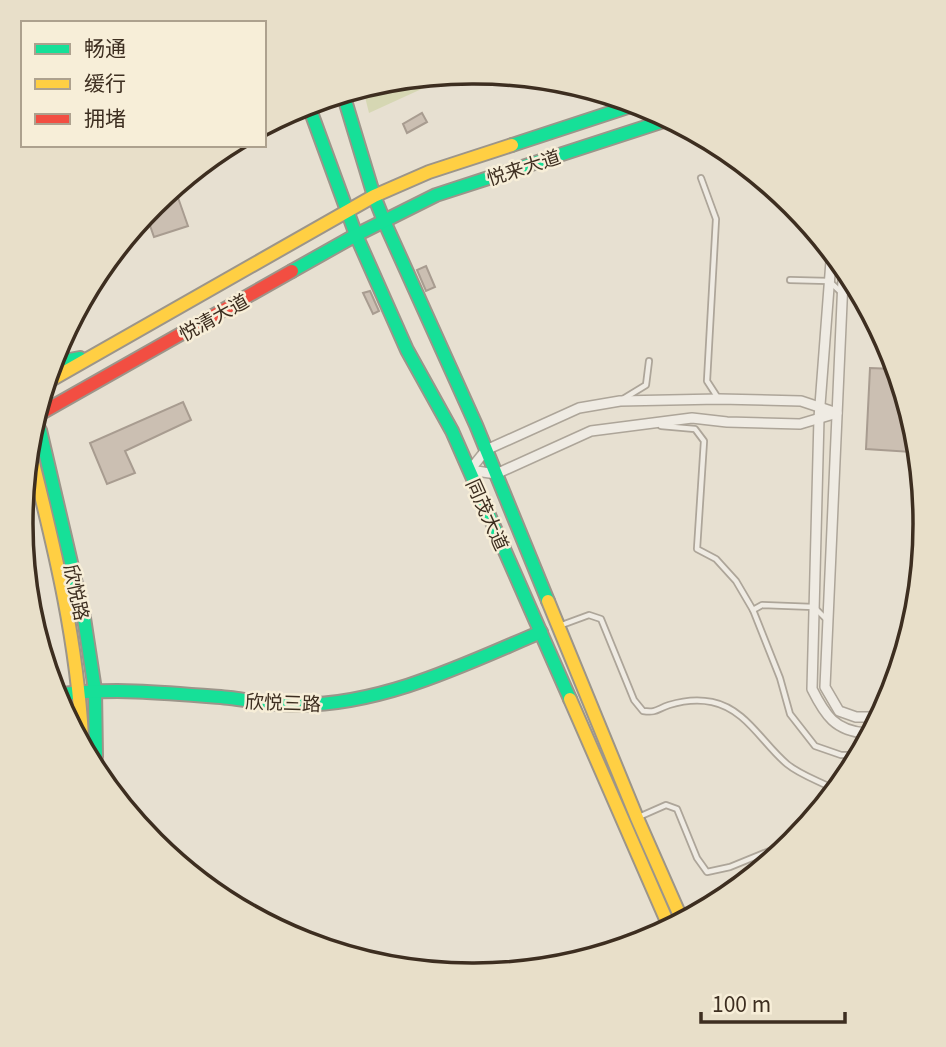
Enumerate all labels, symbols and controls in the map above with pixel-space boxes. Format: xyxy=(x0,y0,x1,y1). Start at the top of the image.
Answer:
legend xyxy=(21,21,266,147)
text: 畅通 xyxy=(84,32,126,62)
text: 缓行 xyxy=(84,67,126,97)
text: 拥堵 xyxy=(84,102,126,132)
street label: 悦来大道 xyxy=(483,141,563,191)
street label: 悦清大道 xyxy=(173,286,253,346)
street label: 同茂大道 xyxy=(461,474,517,554)
street label: 欣悦路 xyxy=(59,561,97,623)
street label: 欣悦三路 xyxy=(245,686,321,716)
scale bar xyxy=(701,981,844,1025)
text: 100 m xyxy=(712,988,771,1018)

